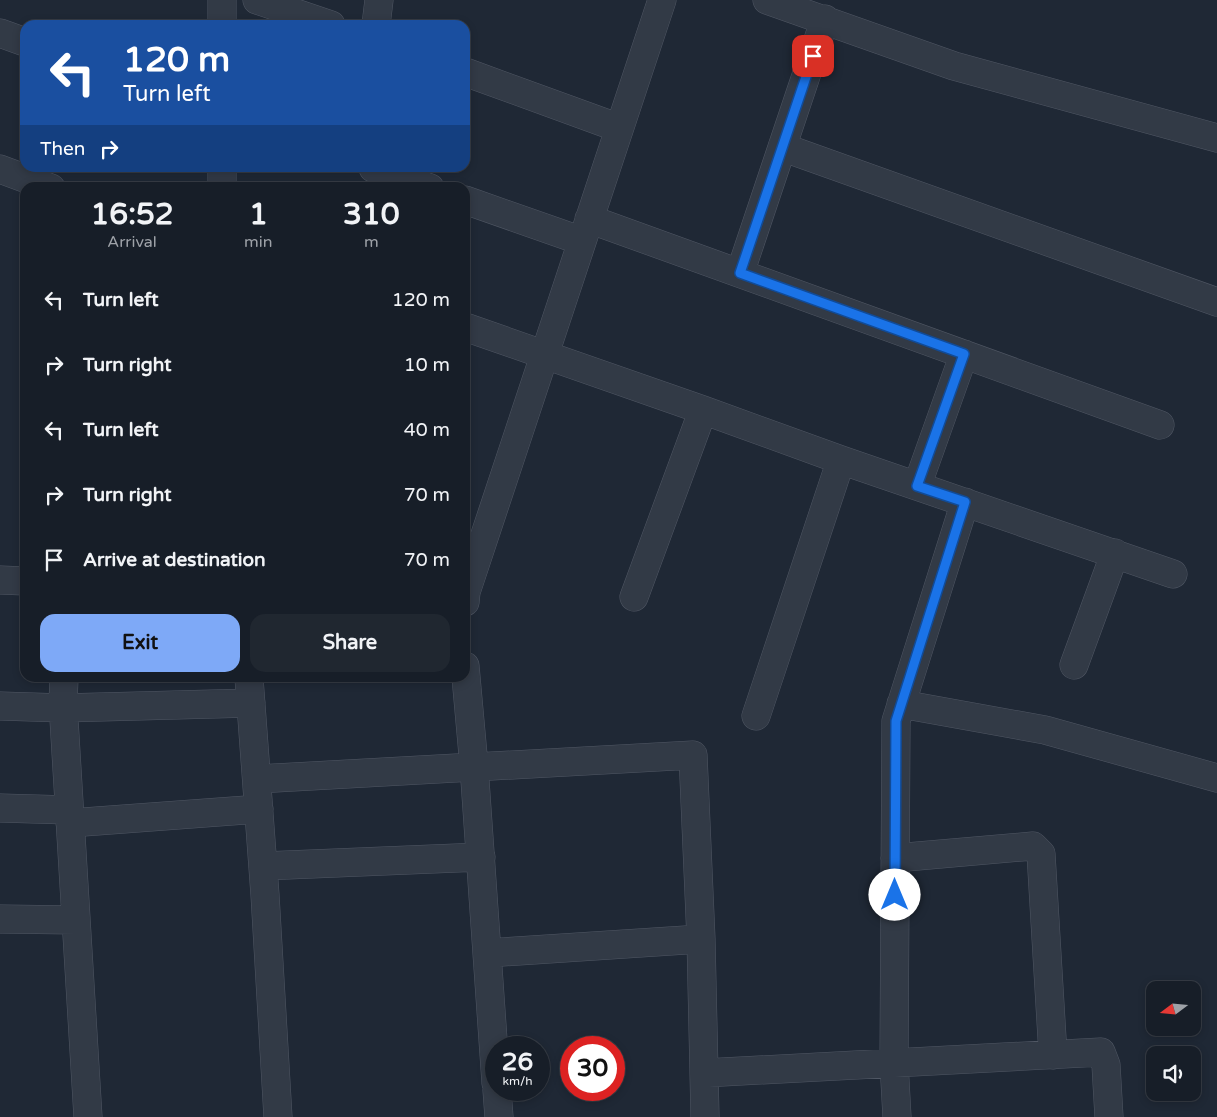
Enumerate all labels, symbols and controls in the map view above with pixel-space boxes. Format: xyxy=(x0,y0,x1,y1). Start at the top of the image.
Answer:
pin xyxy=(792,35,834,77)
text: 120 m xyxy=(123,39,230,81)
icon: left xyxy=(40,40,105,105)
icon: arrive xyxy=(799,42,827,70)
text: Turn left xyxy=(123,81,211,107)
icon: right xyxy=(95,135,123,163)
text: Then xyxy=(40,138,85,160)
text: 16:52 xyxy=(90,196,174,233)
text: 1 xyxy=(249,196,268,233)
text: 310 xyxy=(343,196,400,233)
text: Arrival xyxy=(107,232,157,252)
text: min xyxy=(244,232,273,252)
text: m xyxy=(364,232,379,252)
icon: left xyxy=(40,286,68,314)
text: Turn left xyxy=(83,289,159,311)
text: 120 m xyxy=(392,289,450,311)
icon: right xyxy=(40,351,68,379)
text: Turn right xyxy=(83,354,171,376)
text: 10 m xyxy=(404,354,450,376)
icon: left xyxy=(40,416,68,444)
text: Turn left xyxy=(83,419,159,441)
text: 40 m xyxy=(404,419,450,441)
icon: right xyxy=(40,481,68,509)
text: Turn right xyxy=(83,484,171,506)
text: 70 m xyxy=(404,484,450,506)
icon: arrive xyxy=(40,546,68,574)
text: Arrive at destination xyxy=(83,549,266,571)
text: 70 m xyxy=(404,549,450,571)
button: Exit xyxy=(40,614,240,672)
button: Share xyxy=(250,614,450,672)
position arrow xyxy=(868,868,920,920)
north arrow xyxy=(1146,981,1201,1036)
map controls xyxy=(1146,981,1201,1101)
speed limit sign: 30 xyxy=(560,1036,625,1101)
button: sound xyxy=(1146,1046,1201,1101)
text: 26 xyxy=(502,1047,533,1077)
text: km/h xyxy=(502,1074,533,1088)

